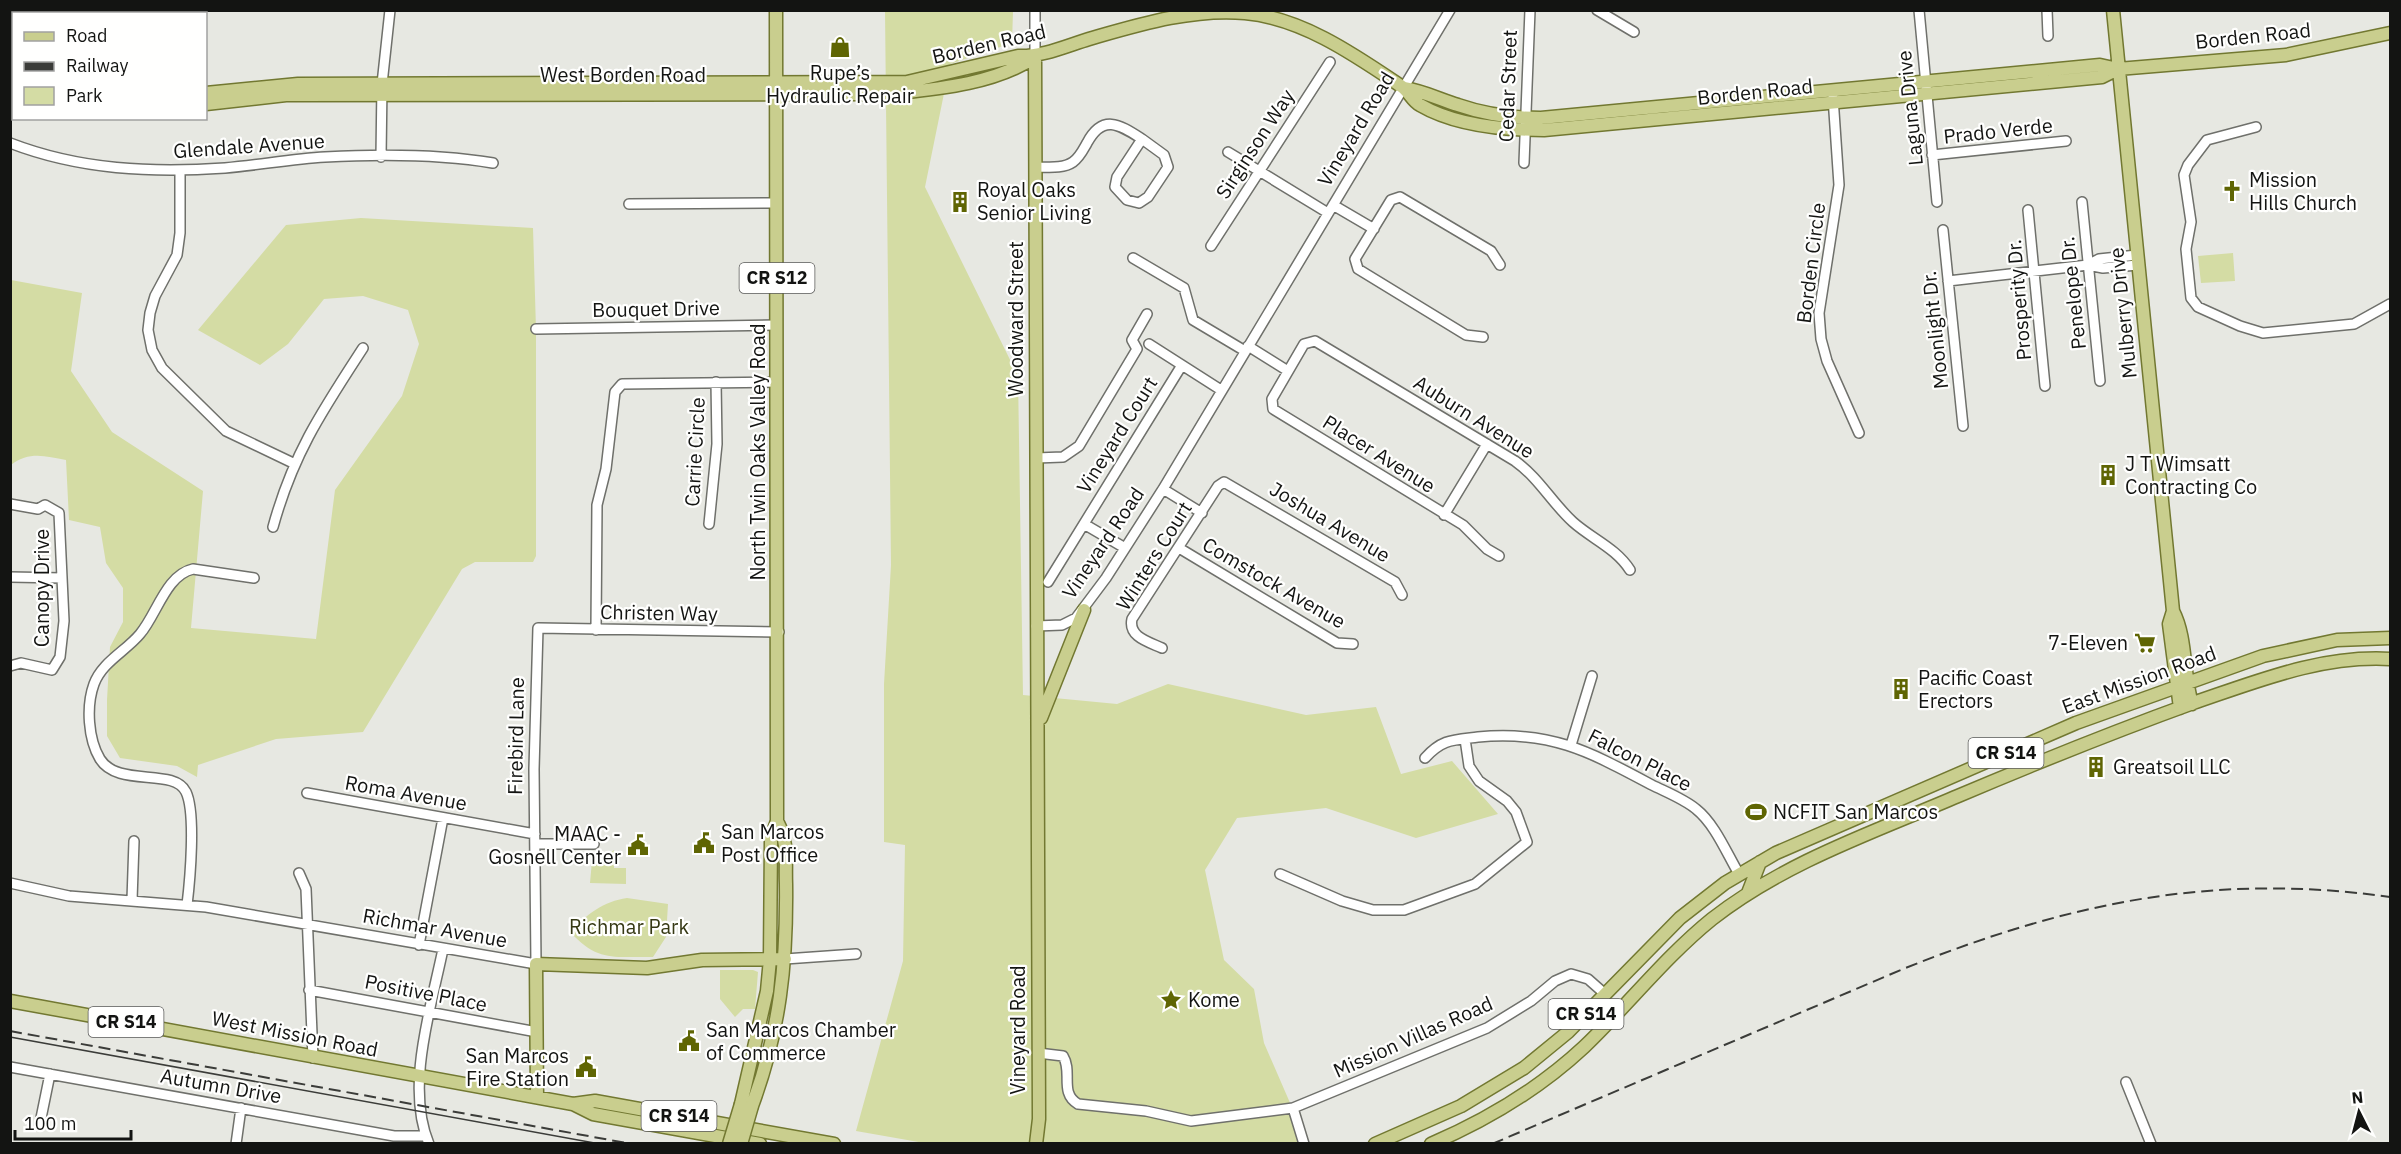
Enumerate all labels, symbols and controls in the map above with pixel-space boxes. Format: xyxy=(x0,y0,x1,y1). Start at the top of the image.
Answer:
legend xyxy=(12,12,207,120)
street label: Borden Road xyxy=(2194,16,2312,55)
street label: Borden Road xyxy=(929,17,1048,70)
text: Road xyxy=(66,24,107,47)
street label: Cedar Street xyxy=(1492,29,1523,143)
shop icon: Rupe’s Hydraulic Repair xyxy=(828,35,852,59)
street label: Laguna Drive xyxy=(1890,49,1929,167)
text: Railway xyxy=(66,54,128,77)
place label: Rupe’s Hydraulic Repair xyxy=(766,59,914,109)
street label: West Borden Road xyxy=(540,61,706,88)
street label: Vineyard Road xyxy=(1311,66,1400,191)
street label: Borden Road xyxy=(1696,72,1814,111)
text: Park xyxy=(66,84,103,107)
street label: Sirginson Way xyxy=(1209,84,1300,204)
street label: Prado Verde xyxy=(1942,111,2054,150)
street label: Glendale Avenue xyxy=(172,127,326,164)
place label: Mission Hills Church xyxy=(2249,166,2357,216)
place label: Royal Oaks Senior Living xyxy=(977,176,1091,226)
church icon: Mission Hills Church xyxy=(2220,179,2244,203)
building icon: Royal Oaks Senior Living xyxy=(948,190,972,214)
street label: Borden Circle xyxy=(1790,201,1831,325)
street label: Penelope Dr. xyxy=(2053,235,2092,351)
street label: Prosperity Dr. xyxy=(2000,238,2037,362)
street label: Woodward Street xyxy=(1002,241,1029,397)
street label: Mulberry Drive xyxy=(2102,246,2143,380)
road number: CR S12 xyxy=(740,263,814,293)
street label: Moonlight Dr. xyxy=(1915,270,1954,390)
street label: Bouquet Drive xyxy=(592,294,720,323)
street label: North Twin Oaks Valley Road xyxy=(744,323,771,581)
street label: Auburn Avenue xyxy=(1409,369,1540,464)
street label: Vineyard Court xyxy=(1070,371,1163,498)
street label: Carrie Circle xyxy=(678,397,711,507)
street label: Placer Avenue xyxy=(1318,408,1441,499)
place label: J T Wimsatt Contracting Co xyxy=(2125,450,2257,500)
building icon: J T Wimsatt Contracting Co xyxy=(2096,463,2120,487)
street label: Joshua Avenue xyxy=(1265,475,1396,568)
street label: Vineyard Road xyxy=(1055,482,1150,604)
street label: Winters Court xyxy=(1109,496,1198,615)
street label: Canopy Drive xyxy=(28,529,55,647)
street label: Comstock Avenue xyxy=(1198,531,1351,634)
street label: Christen Way xyxy=(600,598,718,627)
place label: 7-Eleven xyxy=(2048,629,2128,656)
supermarket icon: 7-Eleven xyxy=(2133,631,2157,655)
street label: East Mission Road xyxy=(2058,639,2220,720)
place label: Pacific Coast Erectors xyxy=(1918,664,2033,714)
street label: Firebird Lane xyxy=(501,677,530,795)
building icon: Pacific Coast Erectors xyxy=(1889,677,1913,701)
street label: Falcon Place xyxy=(1584,722,1697,797)
road number: CR S14 xyxy=(1968,738,2044,768)
place label: Greatsoil LLC xyxy=(2113,753,2231,780)
building icon: Greatsoil LLC xyxy=(2084,755,2108,779)
street label: Roma Avenue xyxy=(343,769,469,817)
place label: NCFIT San Marcos xyxy=(1773,798,1938,825)
sports icon: NCFIT San Marcos xyxy=(1744,800,1768,824)
place label: San Marcos Post Office xyxy=(721,818,824,868)
place label: MAAC - Gosnell Center xyxy=(488,820,621,870)
public building icon: San Marcos Post Office xyxy=(692,831,716,855)
public building icon: MAAC - Gosnell Center xyxy=(626,833,650,857)
street label: Richmar Avenue xyxy=(361,902,509,953)
park label: Richmar Park xyxy=(569,913,689,940)
street label: Vineyard Road xyxy=(1004,965,1031,1095)
street label: Positive Place xyxy=(363,967,490,1018)
place label: Kome xyxy=(1188,986,1240,1013)
place icon: Kome xyxy=(1159,988,1183,1012)
street label: Mission Villas Road xyxy=(1329,989,1497,1084)
road number: CR S14 xyxy=(1548,999,1624,1029)
street label: West Mission Road xyxy=(210,1004,380,1063)
road number: CR S14 xyxy=(88,1007,164,1037)
place label: San Marcos Chamber of Commerce xyxy=(706,1016,896,1066)
public building icon: San Marcos Chamber of Commerce xyxy=(677,1029,701,1053)
place label: San Marcos Fire Station xyxy=(466,1042,569,1092)
public building icon: San Marcos Fire Station xyxy=(574,1055,598,1079)
street label: Autumn Drive xyxy=(158,1062,284,1109)
north arrow xyxy=(2329,1082,2389,1142)
text: N xyxy=(2351,1087,2364,1108)
road number: CR S14 xyxy=(642,1101,716,1131)
scale bar xyxy=(15,1103,130,1141)
text: 100 m xyxy=(24,1112,76,1135)

